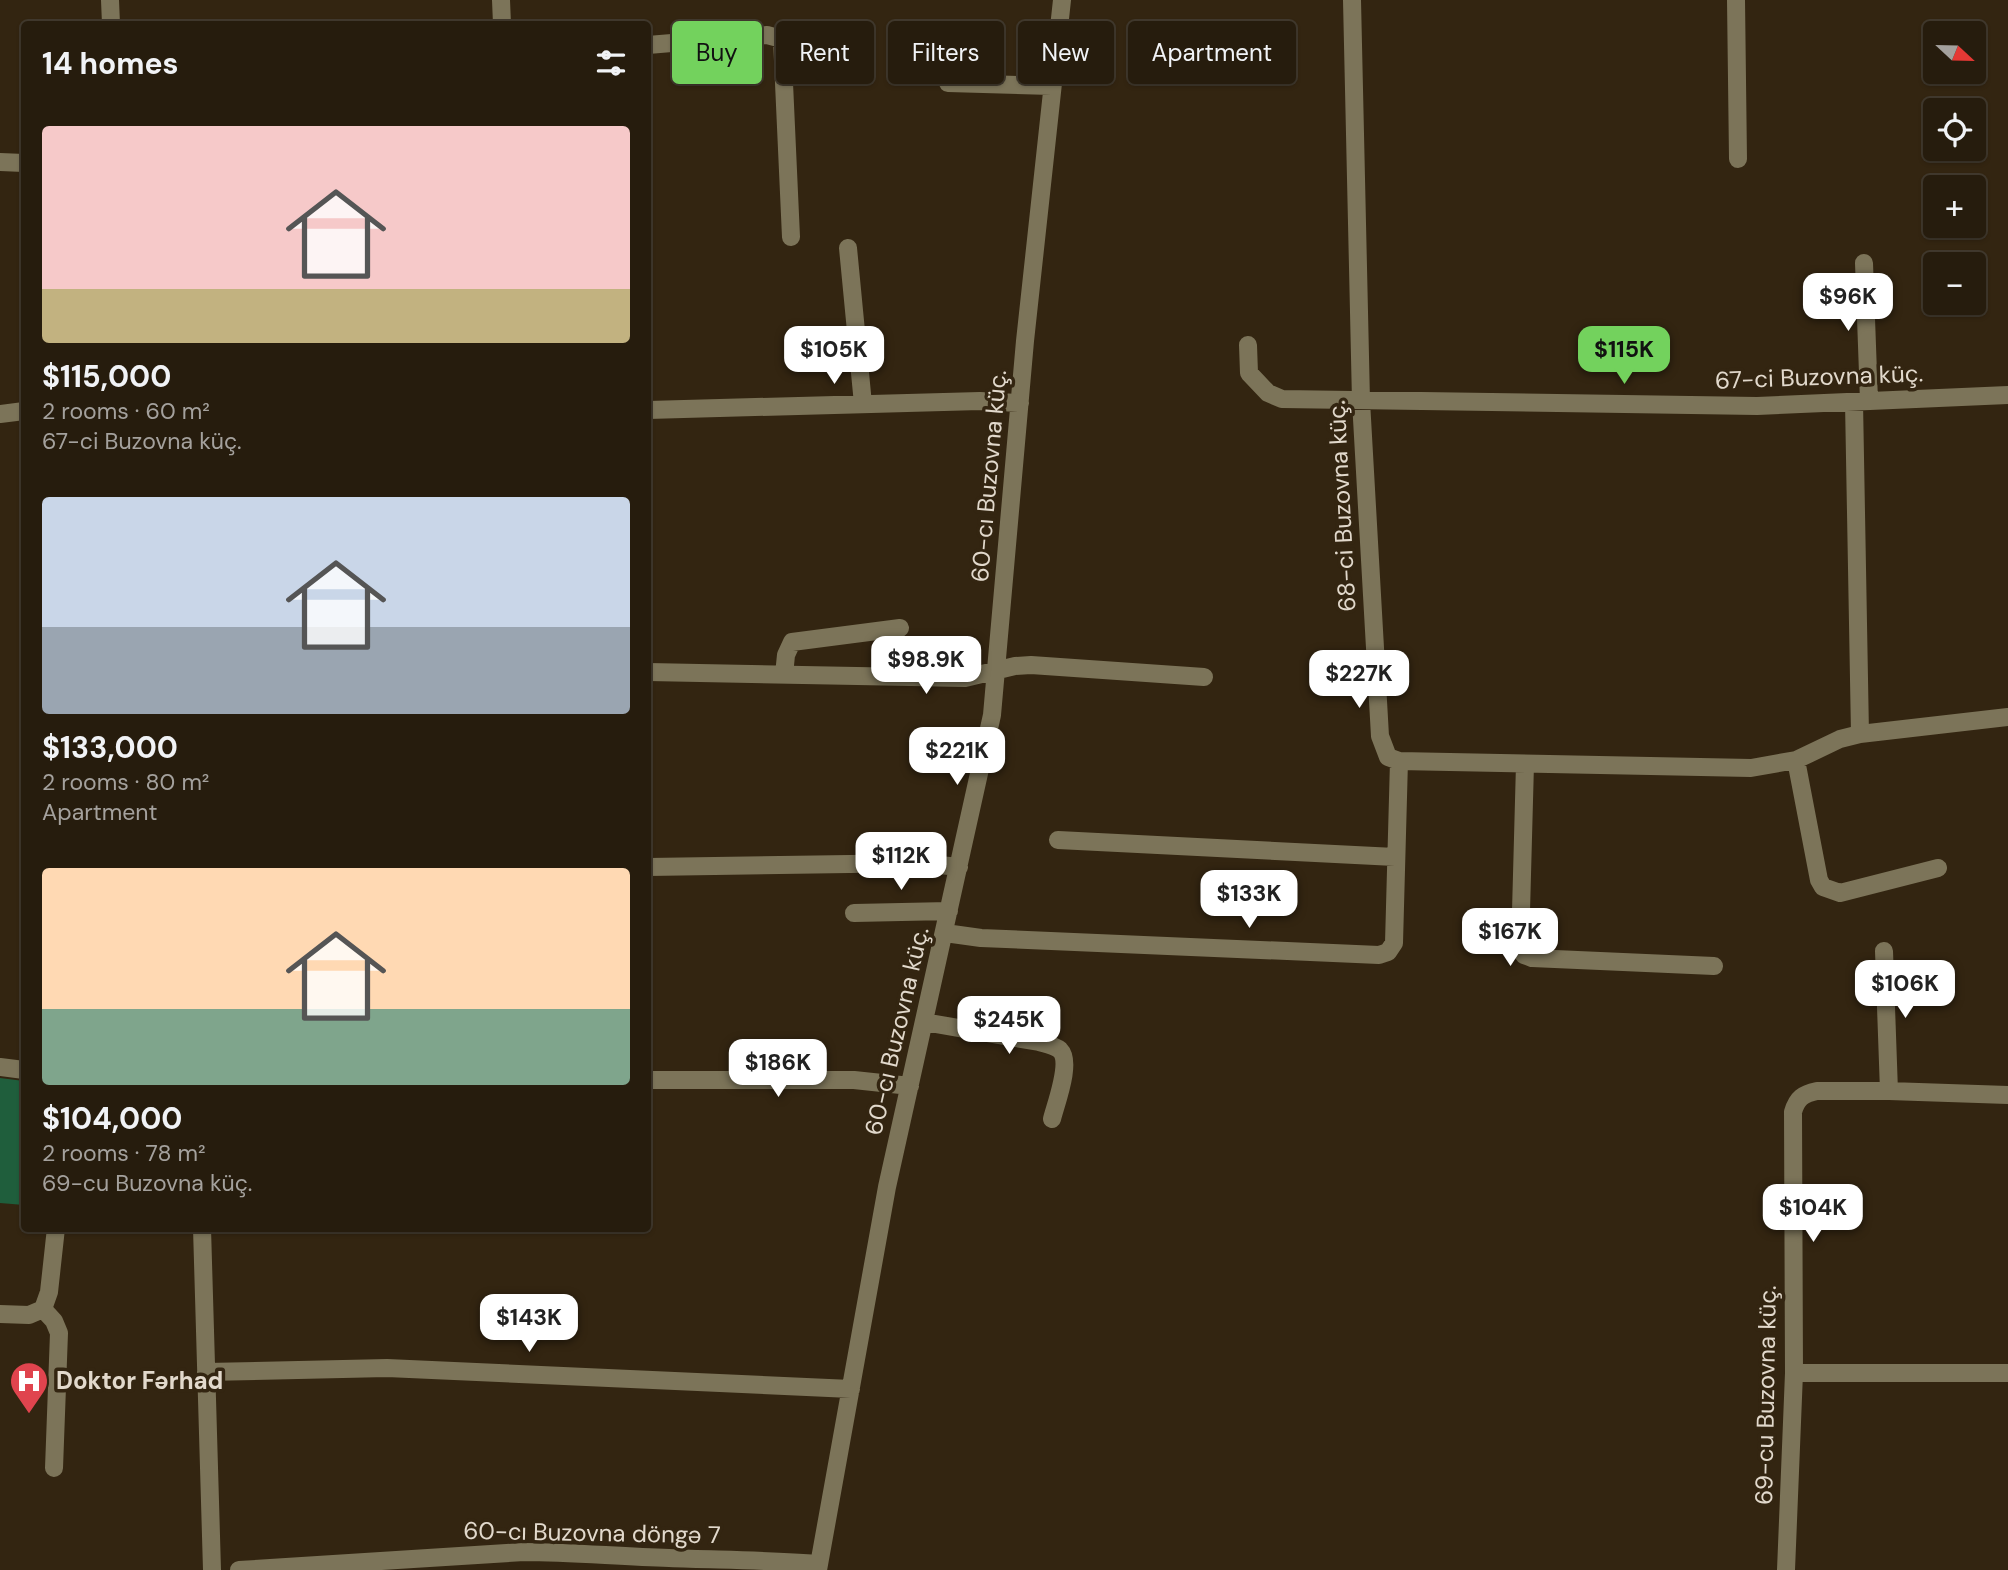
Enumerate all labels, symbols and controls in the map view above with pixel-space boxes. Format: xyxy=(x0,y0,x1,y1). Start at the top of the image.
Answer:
chip: Buy xyxy=(672,21,762,84)
chip: Rent xyxy=(776,21,874,84)
chip: Filters xyxy=(888,21,1004,84)
chip: New xyxy=(1018,21,1114,84)
chip: Apartment xyxy=(1128,21,1296,84)
north arrow xyxy=(1923,21,1986,84)
map controls xyxy=(1923,21,1986,315)
text: 14 homes xyxy=(42,44,179,83)
icon: filters xyxy=(592,44,630,82)
button: locate xyxy=(1923,98,1986,161)
icon: home xyxy=(273,171,399,297)
button: + xyxy=(1923,175,1986,238)
button: − xyxy=(1923,252,1986,315)
pin: $96K xyxy=(1807,274,1889,333)
text: $96K xyxy=(1819,281,1877,311)
pin: $105K xyxy=(785,326,883,386)
pin: $115K xyxy=(1575,326,1673,386)
text: $105K xyxy=(800,334,868,364)
text: $115K xyxy=(1594,334,1654,364)
text: $115,000 xyxy=(42,357,171,396)
street label: 67-ci Buzovna küç. xyxy=(1714,357,1924,396)
street label: 60-cı Buzovna küç. xyxy=(964,369,1013,583)
text: 2 rooms · 60 m² xyxy=(42,396,210,426)
street label: 68-ci Buzovna küç. xyxy=(1320,400,1363,612)
text: 67-ci Buzovna küç. xyxy=(42,426,242,456)
icon: home xyxy=(273,542,399,668)
pin: $98.9K xyxy=(869,636,983,696)
text: $98.9K xyxy=(887,644,965,674)
pin: $227K xyxy=(1310,650,1408,710)
text: $227K xyxy=(1325,658,1393,688)
text: $133,000 xyxy=(42,728,178,767)
pin: $221K xyxy=(908,728,1006,787)
text: $221K xyxy=(925,735,989,765)
text: 2 rooms · 80 m² xyxy=(42,767,209,797)
text: Apartment xyxy=(42,797,157,827)
pin: $112K xyxy=(852,832,950,892)
text: $112K xyxy=(872,840,930,870)
pin: $133K xyxy=(1200,870,1298,930)
text: $133K xyxy=(1216,878,1282,908)
pin: $167K xyxy=(1461,908,1559,968)
icon: home xyxy=(273,913,399,1039)
text: $167K xyxy=(1478,916,1542,946)
street label: 60-cı Buzovna küç. xyxy=(857,924,936,1138)
pin: $106K xyxy=(1856,960,1954,1020)
text: $106K xyxy=(1871,968,1939,998)
pin: $245K xyxy=(960,996,1058,1056)
text: $245K xyxy=(973,1004,1045,1034)
pin: $186K xyxy=(729,1040,827,1099)
text: $186K xyxy=(745,1047,811,1077)
text: $104,000 xyxy=(42,1099,182,1138)
text: 2 rooms · 78 m² xyxy=(42,1138,206,1168)
text: 69-cu Buzovna küç. xyxy=(42,1168,252,1198)
pin: $104K xyxy=(1764,1184,1862,1244)
text: $104K xyxy=(1779,1192,1847,1222)
street label: 69-cu Buzovna küç. xyxy=(1748,1285,1783,1505)
pin: $143K xyxy=(480,1294,578,1354)
text: $143K xyxy=(496,1302,562,1332)
hospital icon: Doktor Fərhad xyxy=(8,1360,50,1415)
place label: Doktor Fərhad xyxy=(56,1365,223,1396)
street label: 60-cı Buzovna döngə 7 xyxy=(463,1515,721,1550)

